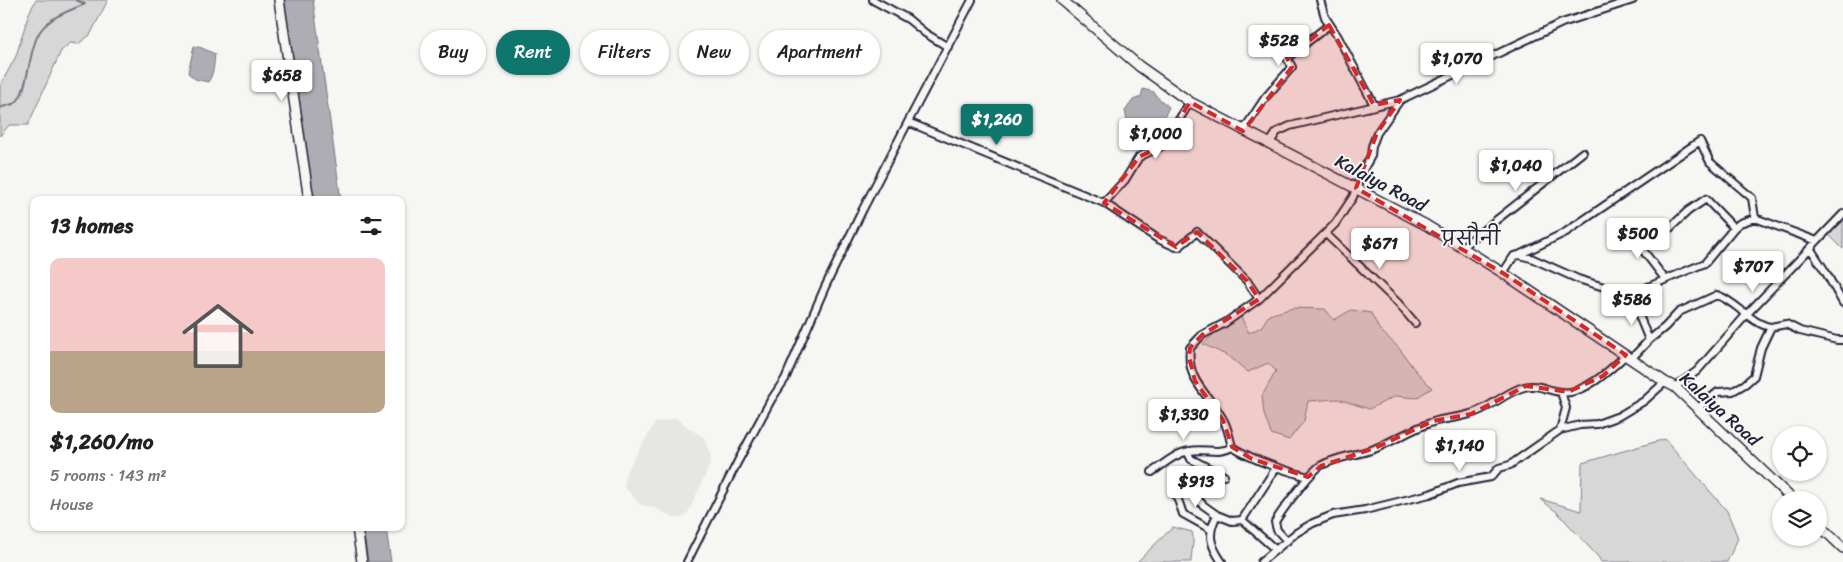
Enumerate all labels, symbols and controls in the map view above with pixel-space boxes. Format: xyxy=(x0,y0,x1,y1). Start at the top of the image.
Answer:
pin: $528 xyxy=(1249,24,1309,67)
text: $528 xyxy=(1259,26,1299,55)
chip: Buy xyxy=(420,30,486,75)
chip: Rent xyxy=(496,30,570,75)
chip: Filters xyxy=(580,30,669,75)
chip: New xyxy=(679,30,749,75)
chip: Apartment xyxy=(759,30,880,75)
pin: $1,070 xyxy=(1416,42,1498,85)
text: $1,070 xyxy=(1431,44,1483,73)
pin: $658 xyxy=(252,59,312,102)
text: $658 xyxy=(262,61,302,90)
pin: $1,260 xyxy=(956,104,1038,146)
text: $1,260 xyxy=(972,105,1022,134)
pin: $1,000 xyxy=(1115,118,1197,160)
text: $1,000 xyxy=(1130,119,1182,148)
street label: Kalaiya Road xyxy=(1329,145,1434,221)
pin: $1,040 xyxy=(1475,150,1557,192)
text: $1,040 xyxy=(1490,151,1542,180)
text: 13 homes xyxy=(50,207,133,245)
icon: filters xyxy=(357,212,385,240)
pin: $500 xyxy=(1608,218,1668,260)
text: $500 xyxy=(1618,219,1658,248)
district label: प्रसौनी xyxy=(1441,221,1501,256)
pin: $671 xyxy=(1350,228,1410,270)
text: $671 xyxy=(1362,229,1398,258)
pin: $707 xyxy=(1723,250,1783,293)
text: $707 xyxy=(1733,252,1773,281)
pin: $586 xyxy=(1602,284,1662,326)
text: $586 xyxy=(1612,285,1652,314)
icon: home xyxy=(173,291,263,381)
street label: Kalaiya Road xyxy=(1672,363,1769,456)
pin: $1,330 xyxy=(1143,398,1225,441)
text: $1,330 xyxy=(1159,400,1209,429)
text: $1,260/mo xyxy=(50,423,153,461)
map controls xyxy=(1772,426,1827,546)
button: locate xyxy=(1772,426,1827,481)
pin: $1,140 xyxy=(1419,430,1501,472)
text: $1,140 xyxy=(1436,431,1484,460)
text: 5 rooms · 143 m² xyxy=(50,461,167,490)
pin: $913 xyxy=(1166,466,1226,508)
text: $913 xyxy=(1178,467,1214,496)
text: House xyxy=(50,490,93,519)
button: layers xyxy=(1772,491,1827,546)

